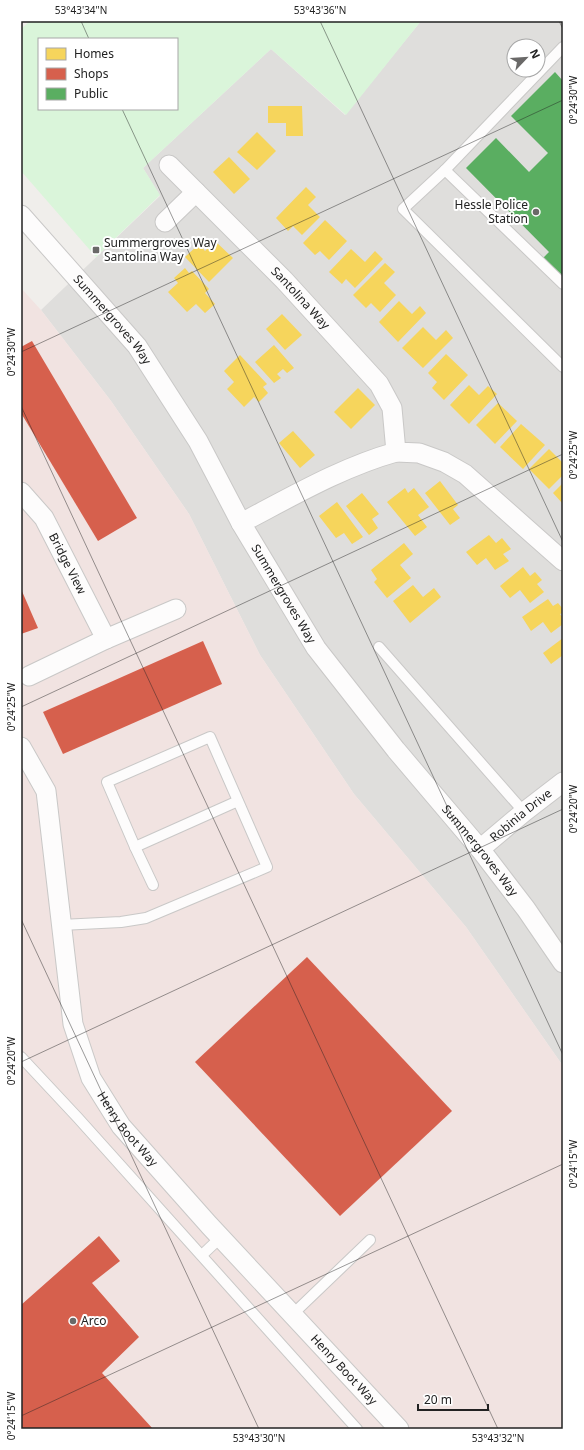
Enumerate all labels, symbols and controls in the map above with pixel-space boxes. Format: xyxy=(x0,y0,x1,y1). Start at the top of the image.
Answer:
text: 53°43'34"N xyxy=(55,3,107,17)
text: 53°43'36"N xyxy=(294,3,346,17)
legend xyxy=(38,38,178,110)
north arrow xyxy=(506,38,546,78)
text: Homes xyxy=(74,45,114,62)
text: N xyxy=(527,46,544,61)
text: Shops xyxy=(74,65,109,82)
text: 0°24'30"W xyxy=(566,75,580,124)
text: Public xyxy=(74,85,108,102)
place label: Hessle Police Station xyxy=(455,196,528,227)
marker: Hessle Police Station xyxy=(531,207,541,217)
place label: Summergroves Way Santolina Way xyxy=(104,234,218,265)
marker: Summergroves Way Santolina Way xyxy=(91,245,101,255)
street label: Santolina Way xyxy=(267,263,335,333)
street label: Summergroves Way xyxy=(70,271,156,368)
text: 0°24'30"W xyxy=(4,327,18,376)
text: 0°24'25"W xyxy=(566,430,580,479)
street label: Bridge View xyxy=(45,530,91,598)
street label: Summergroves Way xyxy=(248,541,321,647)
text: 0°24'25"W xyxy=(4,682,18,731)
street label: Robinia Drive xyxy=(486,784,555,845)
text: 0°24'20"W xyxy=(566,784,580,833)
street label: Summergroves Way xyxy=(438,801,523,900)
text: 0°24'20"W xyxy=(4,1036,18,1085)
street label: Henry Boot Way xyxy=(93,1088,163,1171)
text: 0°24'15"W xyxy=(566,1139,580,1188)
place label: Arco xyxy=(81,1312,106,1329)
marker: Arco xyxy=(68,1316,78,1326)
street label: Henry Boot Way xyxy=(307,1330,382,1409)
scale bar xyxy=(418,1386,488,1412)
text: 0°24'15"W xyxy=(4,1391,18,1440)
text: 20 m xyxy=(424,1391,452,1408)
text: 53°43'30"N xyxy=(233,1431,285,1445)
text: 53°43'32"N xyxy=(472,1431,524,1445)

